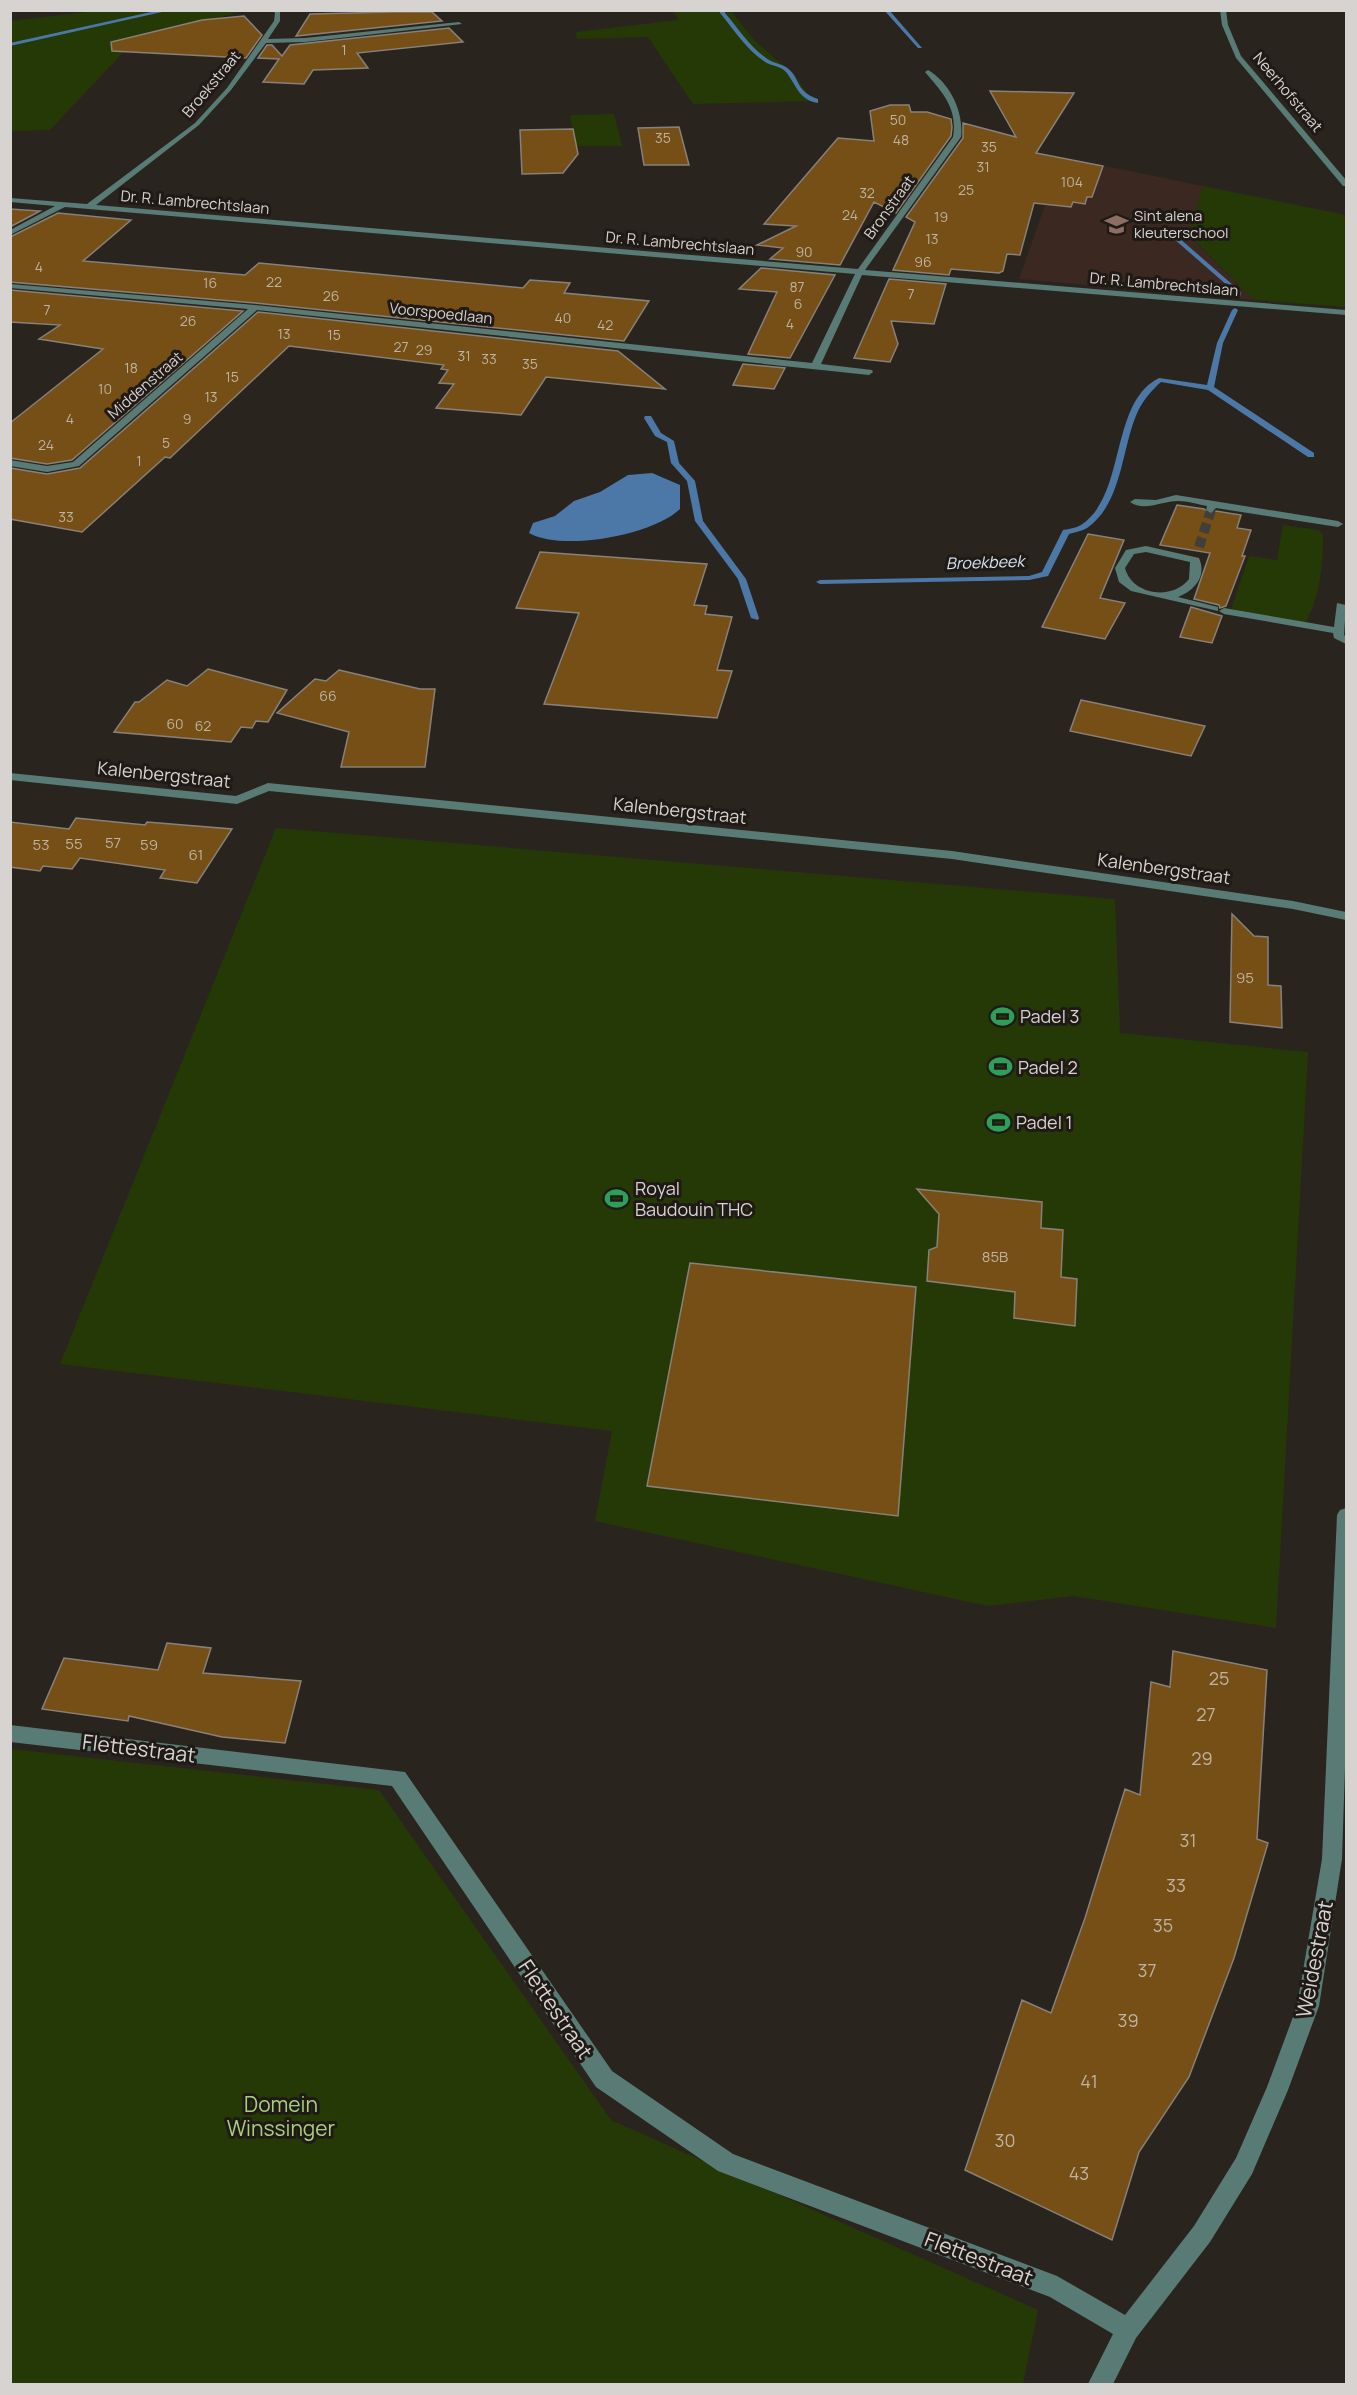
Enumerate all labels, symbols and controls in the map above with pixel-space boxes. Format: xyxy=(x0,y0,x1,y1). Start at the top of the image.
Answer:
house number: 1 xyxy=(341,40,347,59)
street label: Broekstraat xyxy=(177,46,245,122)
street label: Neerhofstraat xyxy=(1248,48,1328,136)
house number: 50 xyxy=(890,110,906,129)
house number: 35 xyxy=(655,128,671,147)
house number: 48 xyxy=(893,130,909,149)
house number: 35 xyxy=(981,137,997,156)
house number: 31 xyxy=(976,157,990,176)
street label: Bronstraat xyxy=(859,171,919,243)
house number: 104 xyxy=(1061,172,1083,191)
house number: 25 xyxy=(958,180,974,199)
house number: 32 xyxy=(859,183,875,202)
street label: Dr. R. Lambrechtslaan xyxy=(120,185,270,219)
house number: 24 xyxy=(842,205,858,224)
place label: Sint alena kleuterschool xyxy=(1134,205,1229,243)
house number: 19 xyxy=(934,207,948,226)
school or university icon: Sint alena kleuterschool xyxy=(1103,211,1129,237)
street label: Dr. R. Lambrechtslaan xyxy=(605,226,755,260)
house number: 13 xyxy=(925,229,939,248)
house number: 90 xyxy=(795,242,813,261)
house number: 96 xyxy=(914,252,932,271)
house number: 4 xyxy=(35,257,43,276)
street label: Dr. R. Lambrechtslaan xyxy=(1089,267,1239,301)
house number: 22 xyxy=(266,272,282,291)
house number: 16 xyxy=(203,273,217,292)
house number: 87 xyxy=(789,277,805,296)
house number: 7 xyxy=(907,284,915,303)
house number: 26 xyxy=(323,286,339,305)
house number: 6 xyxy=(794,294,802,313)
street label: Voorspoedlaan xyxy=(388,297,494,329)
house number: 7 xyxy=(43,300,51,319)
house number: 40 xyxy=(555,308,571,327)
house number: 26 xyxy=(180,311,196,330)
house number: 4 xyxy=(786,314,794,333)
house number: 42 xyxy=(597,315,613,334)
house number: 13 xyxy=(277,324,291,343)
house number: 15 xyxy=(327,325,341,344)
house number: 27 xyxy=(393,337,409,356)
house number: 29 xyxy=(416,340,432,359)
house number: 31 xyxy=(457,346,471,365)
street label: Middenstraat xyxy=(103,347,187,423)
house number: 33 xyxy=(481,349,497,368)
house number: 35 xyxy=(522,354,538,373)
house number: 18 xyxy=(124,358,138,377)
house number: 15 xyxy=(225,367,239,386)
house number: 10 xyxy=(98,379,112,398)
house number: 13 xyxy=(204,387,218,406)
house number: 4 xyxy=(66,409,74,428)
house number: 9 xyxy=(183,409,191,428)
house number: 5 xyxy=(162,433,170,452)
house number: 24 xyxy=(38,435,54,454)
house number: 1 xyxy=(136,451,142,470)
house number: 33 xyxy=(58,507,74,526)
water label: Broekbeek xyxy=(945,550,1027,574)
house number: 66 xyxy=(319,686,337,705)
house number: 60 xyxy=(166,714,184,733)
house number: 62 xyxy=(195,716,211,735)
street label: Kalenbergstraat xyxy=(96,755,232,793)
street label: Kalenbergstraat xyxy=(612,791,748,829)
house number: 57 xyxy=(105,832,121,853)
house number: 55 xyxy=(65,833,83,854)
house number: 53 xyxy=(33,834,49,855)
house number: 59 xyxy=(140,834,158,855)
house number: 61 xyxy=(189,844,203,865)
street label: Kalenbergstraat xyxy=(1096,847,1232,889)
house number: 95 xyxy=(1236,967,1254,988)
sports icon: Padel 3 xyxy=(989,1003,1015,1029)
place label: Padel 3 xyxy=(1020,1004,1079,1028)
sports icon: Padel 2 xyxy=(987,1054,1013,1080)
place label: Padel 2 xyxy=(1018,1055,1078,1079)
sports icon: Padel 1 xyxy=(985,1109,1011,1135)
place label: Padel 1 xyxy=(1016,1110,1072,1134)
place label: Royal Baudouin THC xyxy=(635,1176,753,1221)
sports icon: Royal Baudouin THC xyxy=(604,1185,630,1211)
house number: 85B xyxy=(982,1246,1008,1267)
house number: 25 xyxy=(1209,1666,1229,1690)
house number: 27 xyxy=(1196,1702,1216,1726)
street label: Flettestraat xyxy=(81,1727,197,1769)
house number: 29 xyxy=(1191,1746,1213,1770)
house number: 31 xyxy=(1180,1828,1196,1852)
house number: 33 xyxy=(1166,1873,1186,1897)
street label: Weidestraat xyxy=(1289,1898,1339,2020)
house number: 35 xyxy=(1153,1913,1173,1937)
street label: Flettestraat xyxy=(513,1954,599,2064)
house number: 37 xyxy=(1138,1958,1157,1982)
house number: 39 xyxy=(1117,2008,1139,2032)
house number: 41 xyxy=(1080,2069,1098,2093)
park label: Domein Winssinger xyxy=(227,2090,336,2142)
house number: 30 xyxy=(995,2128,1015,2152)
house number: 43 xyxy=(1069,2161,1089,2185)
street label: Flettestraat xyxy=(921,2225,1037,2291)

